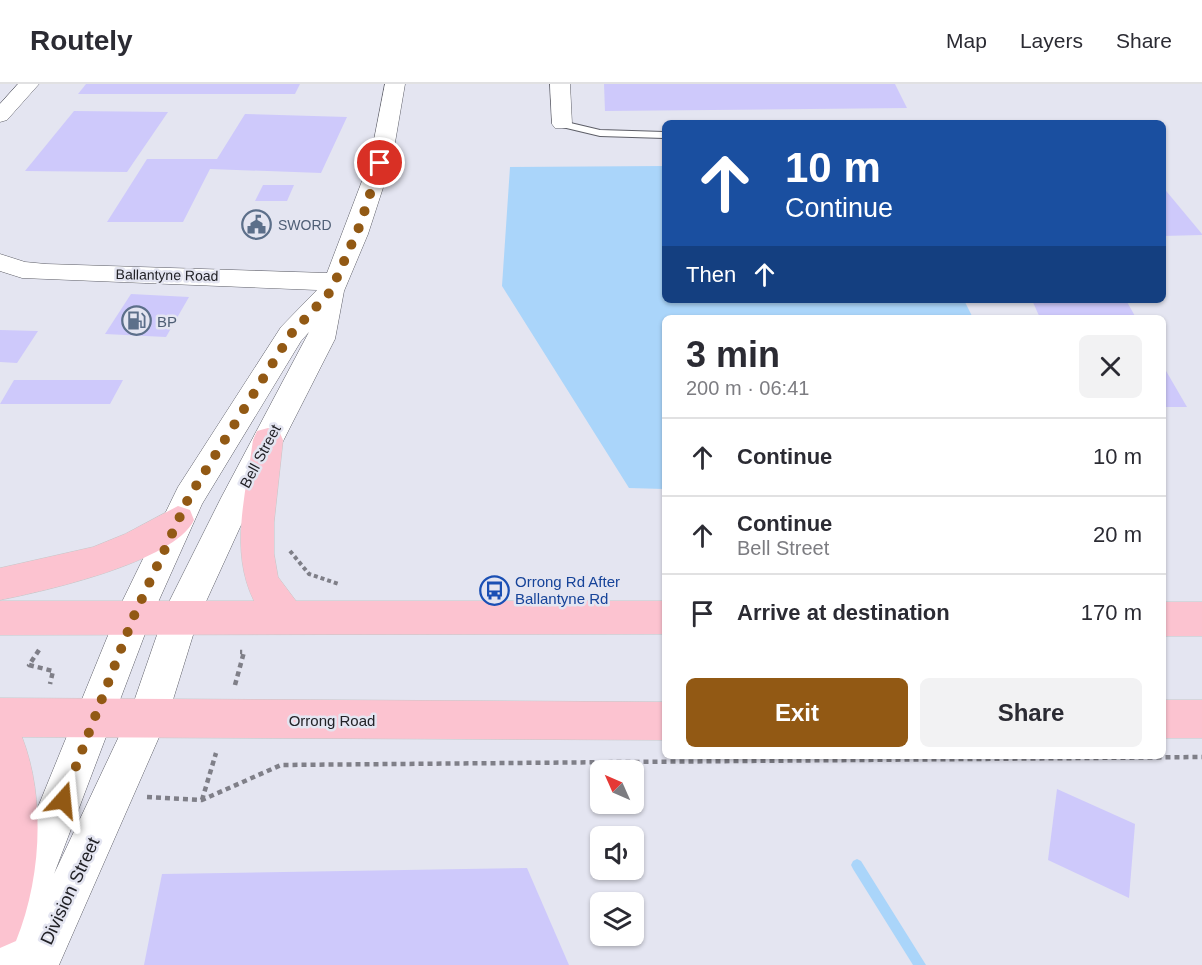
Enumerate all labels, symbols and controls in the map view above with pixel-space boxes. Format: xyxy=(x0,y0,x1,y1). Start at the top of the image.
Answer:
text: Routely xyxy=(30,25,133,56)
text: Map xyxy=(946,29,987,52)
text: Layers xyxy=(1020,29,1083,52)
text: Share xyxy=(1116,29,1172,52)
pin xyxy=(354,137,405,188)
icon: ahead xyxy=(686,144,764,222)
text: 10 m xyxy=(785,144,881,191)
icon: arrive xyxy=(363,146,396,179)
text: Continue xyxy=(785,193,893,223)
public building icon: SWORD xyxy=(241,209,273,241)
place label: SWORD xyxy=(278,217,332,233)
icon: ahead xyxy=(748,258,781,291)
text: Then xyxy=(686,262,736,287)
street label: Ballantyne Road xyxy=(115,266,219,284)
fuel station icon: BP xyxy=(120,305,152,337)
place label: BP xyxy=(157,313,177,330)
text: 3 min xyxy=(686,334,780,375)
button: close xyxy=(1079,335,1142,398)
text: 200 m · 06:41 xyxy=(686,377,809,399)
street label: Bell Street xyxy=(236,421,284,491)
icon: ahead xyxy=(686,441,719,474)
text: Continue xyxy=(737,444,832,469)
text: 10 m xyxy=(1093,444,1142,469)
text: Continue xyxy=(737,511,832,536)
icon: ahead xyxy=(686,519,719,552)
text: 20 m xyxy=(1093,522,1142,547)
text: Bell Street xyxy=(737,537,829,559)
place label: Orrong Rd After Ballantyne Rd xyxy=(515,573,620,607)
bus stop icon: Orrong Rd After Ballantyne Rd xyxy=(478,574,510,606)
icon: arrive xyxy=(686,597,719,630)
text: Arrive at destination xyxy=(737,600,950,625)
text: 170 m xyxy=(1081,600,1142,625)
button: Exit xyxy=(686,678,908,747)
button: Share xyxy=(920,678,1142,747)
street label: Orrong Road xyxy=(289,712,375,729)
north arrow xyxy=(590,760,644,814)
map controls xyxy=(590,760,644,946)
position arrow xyxy=(31,768,95,832)
button: sound xyxy=(590,826,644,880)
street label: Division Street xyxy=(36,834,104,948)
button: layers xyxy=(590,892,644,946)

